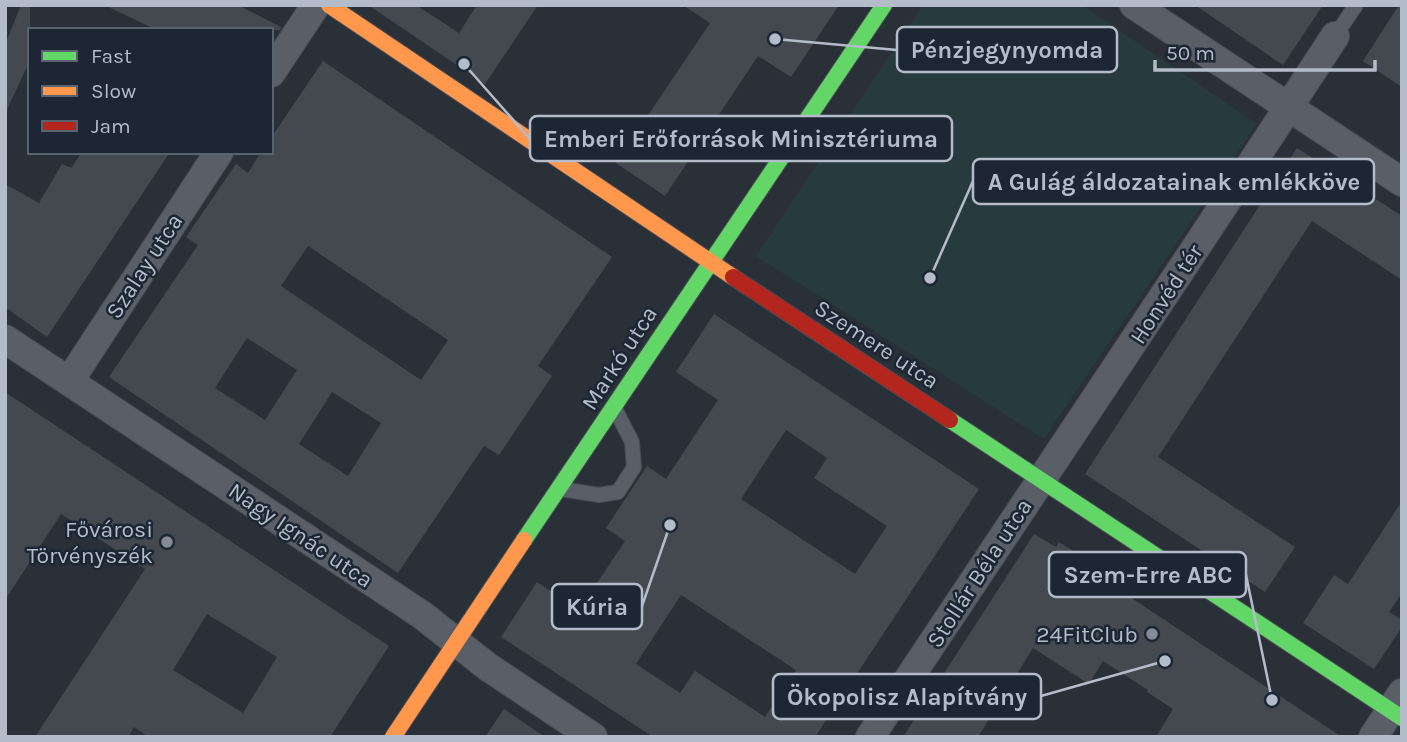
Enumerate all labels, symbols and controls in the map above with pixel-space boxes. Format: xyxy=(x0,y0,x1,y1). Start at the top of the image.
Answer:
callout: Pénzjegynyomda xyxy=(897,27,1117,72)
legend xyxy=(28,28,273,154)
scale bar xyxy=(1155,28,1376,72)
text: Pénzjegynyomda xyxy=(911,36,1103,64)
text: 50 m xyxy=(1166,41,1215,65)
text: Fast xyxy=(91,44,132,68)
text: Slow xyxy=(91,79,136,103)
text: Jam xyxy=(91,114,131,138)
callout: Emberi Erőforrások Minisztériuma xyxy=(530,116,952,161)
text: Emberi Erőforrások Minisztériuma xyxy=(544,125,938,153)
callout: A Gulág áldozatainak emlékköve xyxy=(973,159,1374,204)
text: A Gulág áldozatainak emlékköve xyxy=(988,168,1360,196)
street label: Szalay utca xyxy=(100,209,188,324)
street label: Honvéd tér xyxy=(1124,239,1209,349)
street label: Szemere utca xyxy=(810,294,944,395)
street label: Markó utca xyxy=(576,301,663,415)
street label: Nagy Ignác utca xyxy=(223,477,378,594)
street label: Stollár Béla utca xyxy=(921,494,1038,653)
place label: Fővárosi Törvényszék xyxy=(27,516,153,569)
marker: Fővárosi Törvényszék xyxy=(159,534,175,550)
callout: Szem-Erre ABC xyxy=(1049,552,1246,597)
text: Szem-Erre ABC xyxy=(1063,561,1233,589)
callout: Kúria xyxy=(552,584,642,629)
text: Kúria xyxy=(566,593,628,621)
place label: 24FitClub xyxy=(1036,621,1138,648)
marker: 24FitClub xyxy=(1144,626,1160,642)
callout: Ökopolisz Alapítvány xyxy=(773,674,1041,719)
text: Ökopolisz Alapítvány xyxy=(787,683,1027,711)

